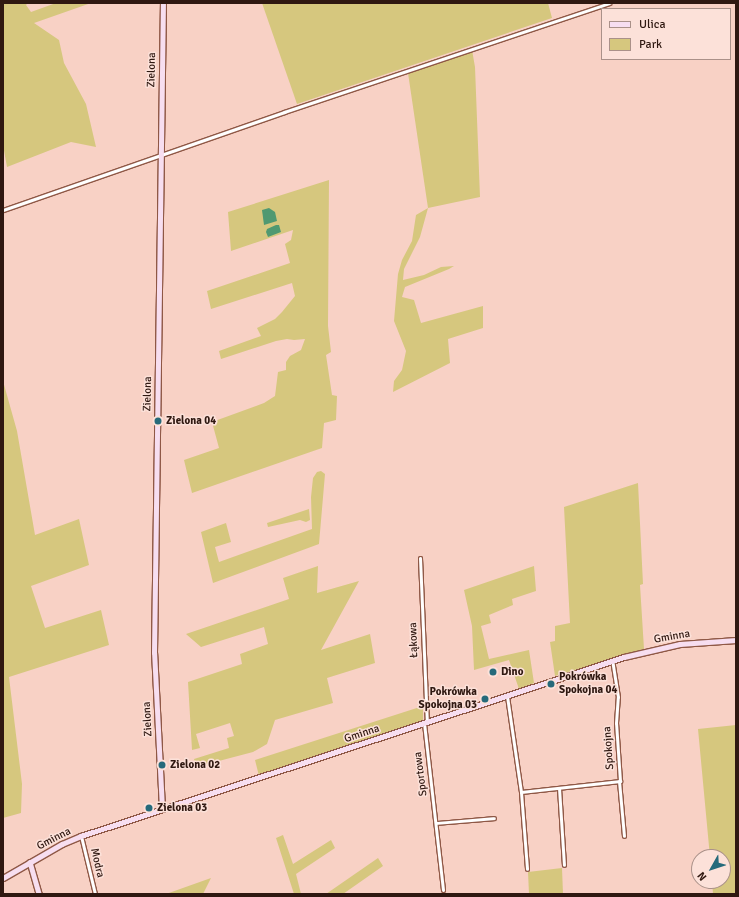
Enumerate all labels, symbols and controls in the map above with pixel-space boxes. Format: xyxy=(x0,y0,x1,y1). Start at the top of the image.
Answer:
legend xyxy=(601,8,731,60)
text: Ulica xyxy=(639,17,666,32)
text: Park xyxy=(639,37,662,52)
street label: Zielona xyxy=(145,52,159,88)
street label: Zielona xyxy=(141,376,155,412)
place label: Zielona 04 xyxy=(166,414,216,428)
marker: Zielona 04 xyxy=(153,416,163,426)
street label: Łąkowa xyxy=(407,622,421,658)
street label: Gminna xyxy=(653,627,691,647)
place label: Dino xyxy=(501,665,523,679)
marker: Dino xyxy=(488,667,498,677)
place label: Pokrówka Spokojna 04 xyxy=(559,671,617,697)
marker: Pokrówka Spokojna 04 xyxy=(546,679,556,689)
place label: Pokrówka Spokojna 03 xyxy=(419,686,477,712)
marker: Pokrówka Spokojna 03 xyxy=(480,694,490,704)
street label: Zielona xyxy=(140,701,156,737)
street label: Gminna xyxy=(343,722,381,746)
street label: Spokojna xyxy=(601,726,617,770)
street label: Sportowa xyxy=(412,751,430,797)
place label: Zielona 02 xyxy=(170,758,220,772)
marker: Zielona 02 xyxy=(157,760,167,770)
place label: Zielona 03 xyxy=(157,801,207,815)
marker: Zielona 03 xyxy=(144,803,154,813)
street label: Gminna xyxy=(35,825,73,853)
street label: Modra xyxy=(87,847,107,879)
north arrow xyxy=(691,849,731,889)
text: N xyxy=(695,869,710,883)

